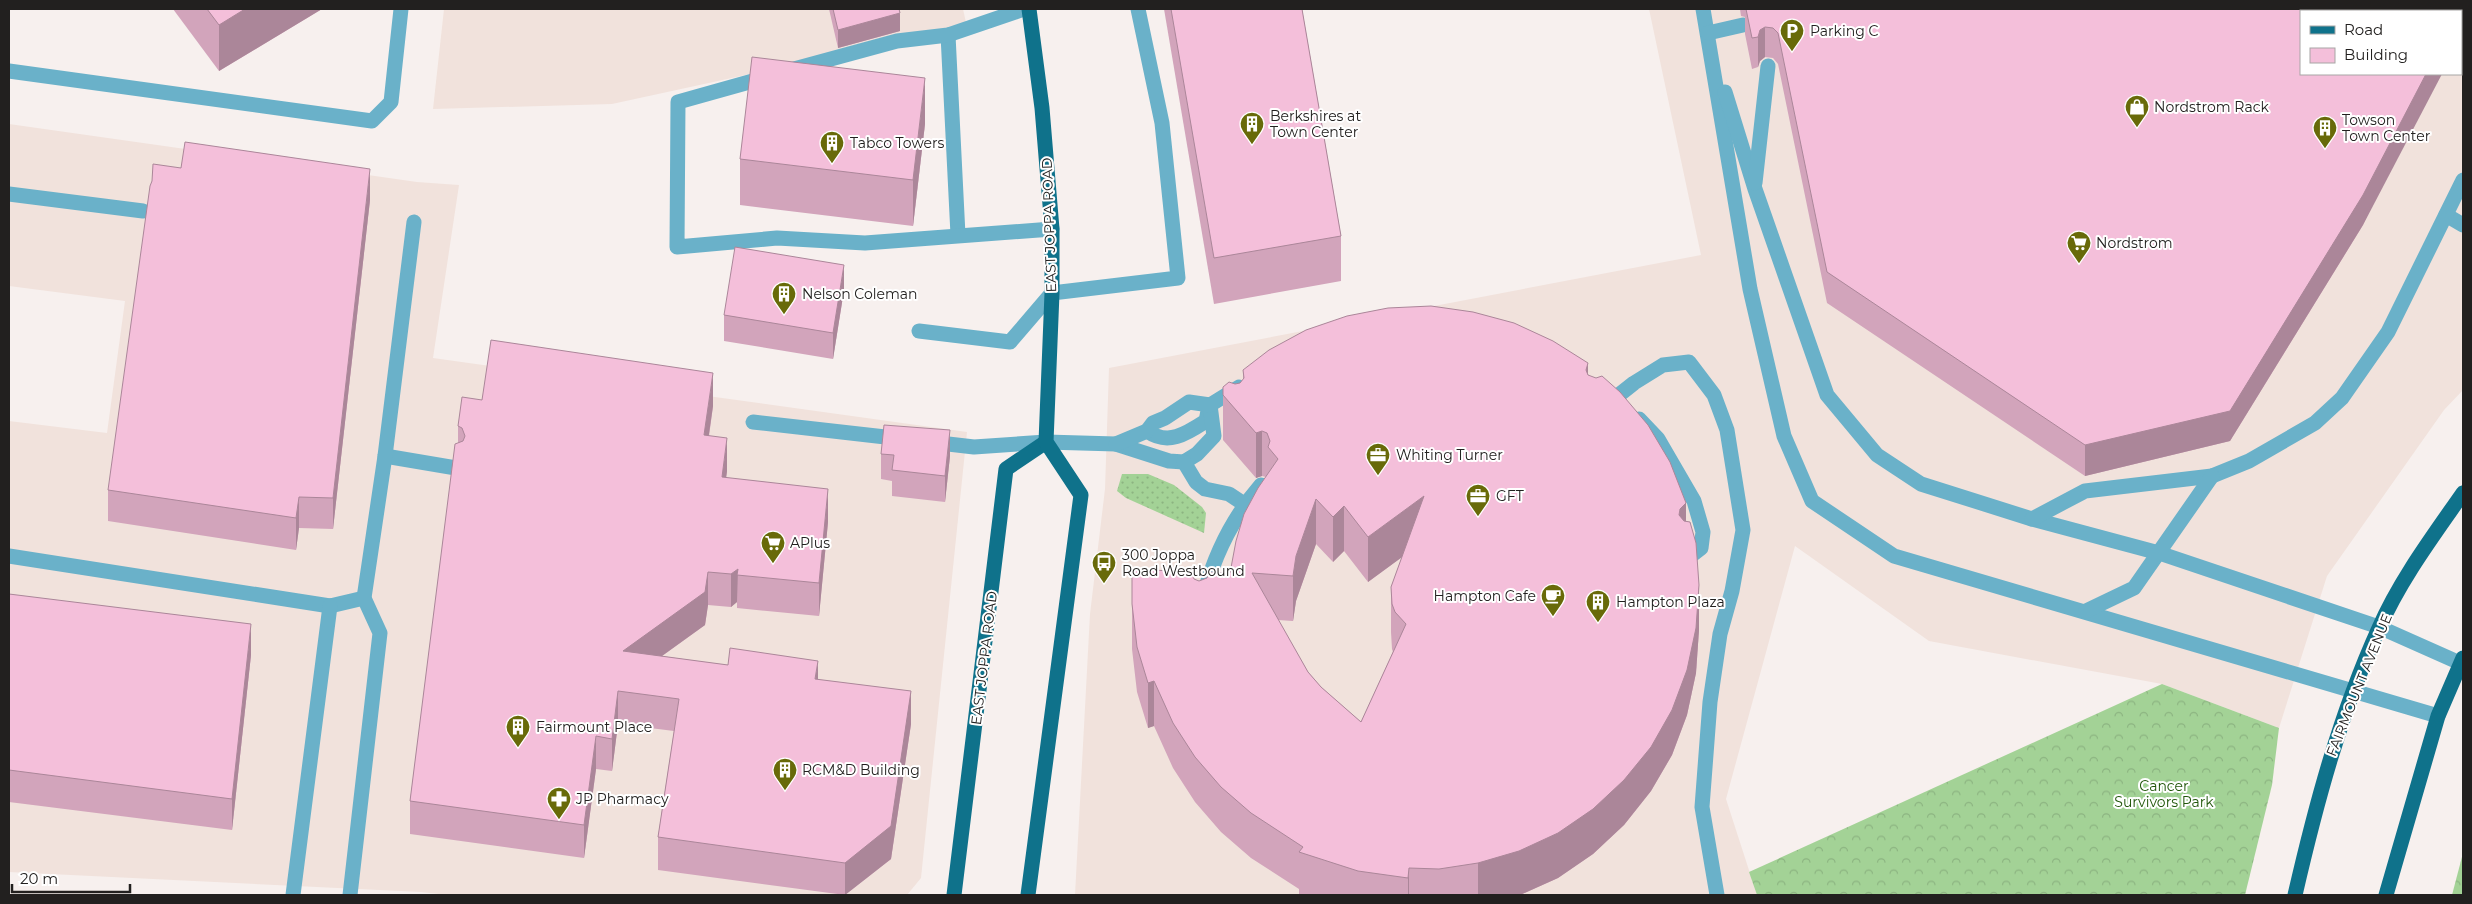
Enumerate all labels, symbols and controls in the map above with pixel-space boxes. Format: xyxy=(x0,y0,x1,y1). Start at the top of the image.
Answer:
legend xyxy=(2300,10,2462,75)
parking icon: Parking C xyxy=(1779,18,1805,52)
text: Road xyxy=(2344,20,2383,39)
place label: Parking C xyxy=(1810,22,1878,40)
text: Building xyxy=(2344,45,2408,64)
shop icon: Nordstrom Rack xyxy=(2124,94,2150,128)
place label: Nordstrom Rack xyxy=(2154,98,2269,116)
place label: Berkshires at Town Center xyxy=(1270,107,1361,141)
building icon: Berkshires at Town Center xyxy=(1239,111,1265,145)
place label: Towson Town Center xyxy=(2342,111,2431,145)
building icon: Towson Town Center xyxy=(2312,115,2338,149)
building icon: Tabco Towers xyxy=(819,130,845,164)
place label: Tabco Towers xyxy=(850,134,945,152)
street label: EAST JOPPA ROAD xyxy=(1038,157,1060,293)
supermarket icon: Nordstrom xyxy=(2066,230,2092,264)
place label: Nordstrom xyxy=(2096,234,2173,252)
building icon: Nelson Coleman xyxy=(771,281,797,315)
place label: Nelson Coleman xyxy=(802,285,918,303)
office icon: Whiting Turner xyxy=(1365,442,1391,476)
place label: Whiting Turner xyxy=(1396,446,1503,464)
office icon: GFT xyxy=(1465,483,1491,517)
place label: GFT xyxy=(1496,487,1524,505)
supermarket icon: APlus xyxy=(760,530,786,564)
place label: APlus xyxy=(790,534,830,552)
place label: 300 Joppa Road Westbound xyxy=(1122,546,1245,580)
bus stop icon: 300 Joppa Road Westbound xyxy=(1091,550,1117,584)
cafe icon: Hampton Cafe xyxy=(1540,583,1566,617)
place label: Hampton Cafe xyxy=(1434,587,1536,605)
building icon: Hampton Plaza xyxy=(1585,589,1611,623)
street label: EAST JOPPA ROAD xyxy=(967,590,1001,726)
place label: Hampton Plaza xyxy=(1616,593,1725,611)
street label: FAIRMOUNT AVENUE xyxy=(2322,611,2396,759)
building icon: Fairmount Place xyxy=(505,714,531,748)
place label: Fairmount Place xyxy=(536,718,652,736)
building icon: RCM&D Building xyxy=(772,757,798,791)
place label: RCM&D Building xyxy=(802,761,920,779)
park label: Cancer Survivors Park xyxy=(2114,777,2214,811)
pharmacy icon: JP Pharmacy xyxy=(546,786,572,820)
place label: JP Pharmacy xyxy=(575,790,669,808)
scale bar xyxy=(12,862,130,894)
text: 20 m xyxy=(20,869,58,888)

